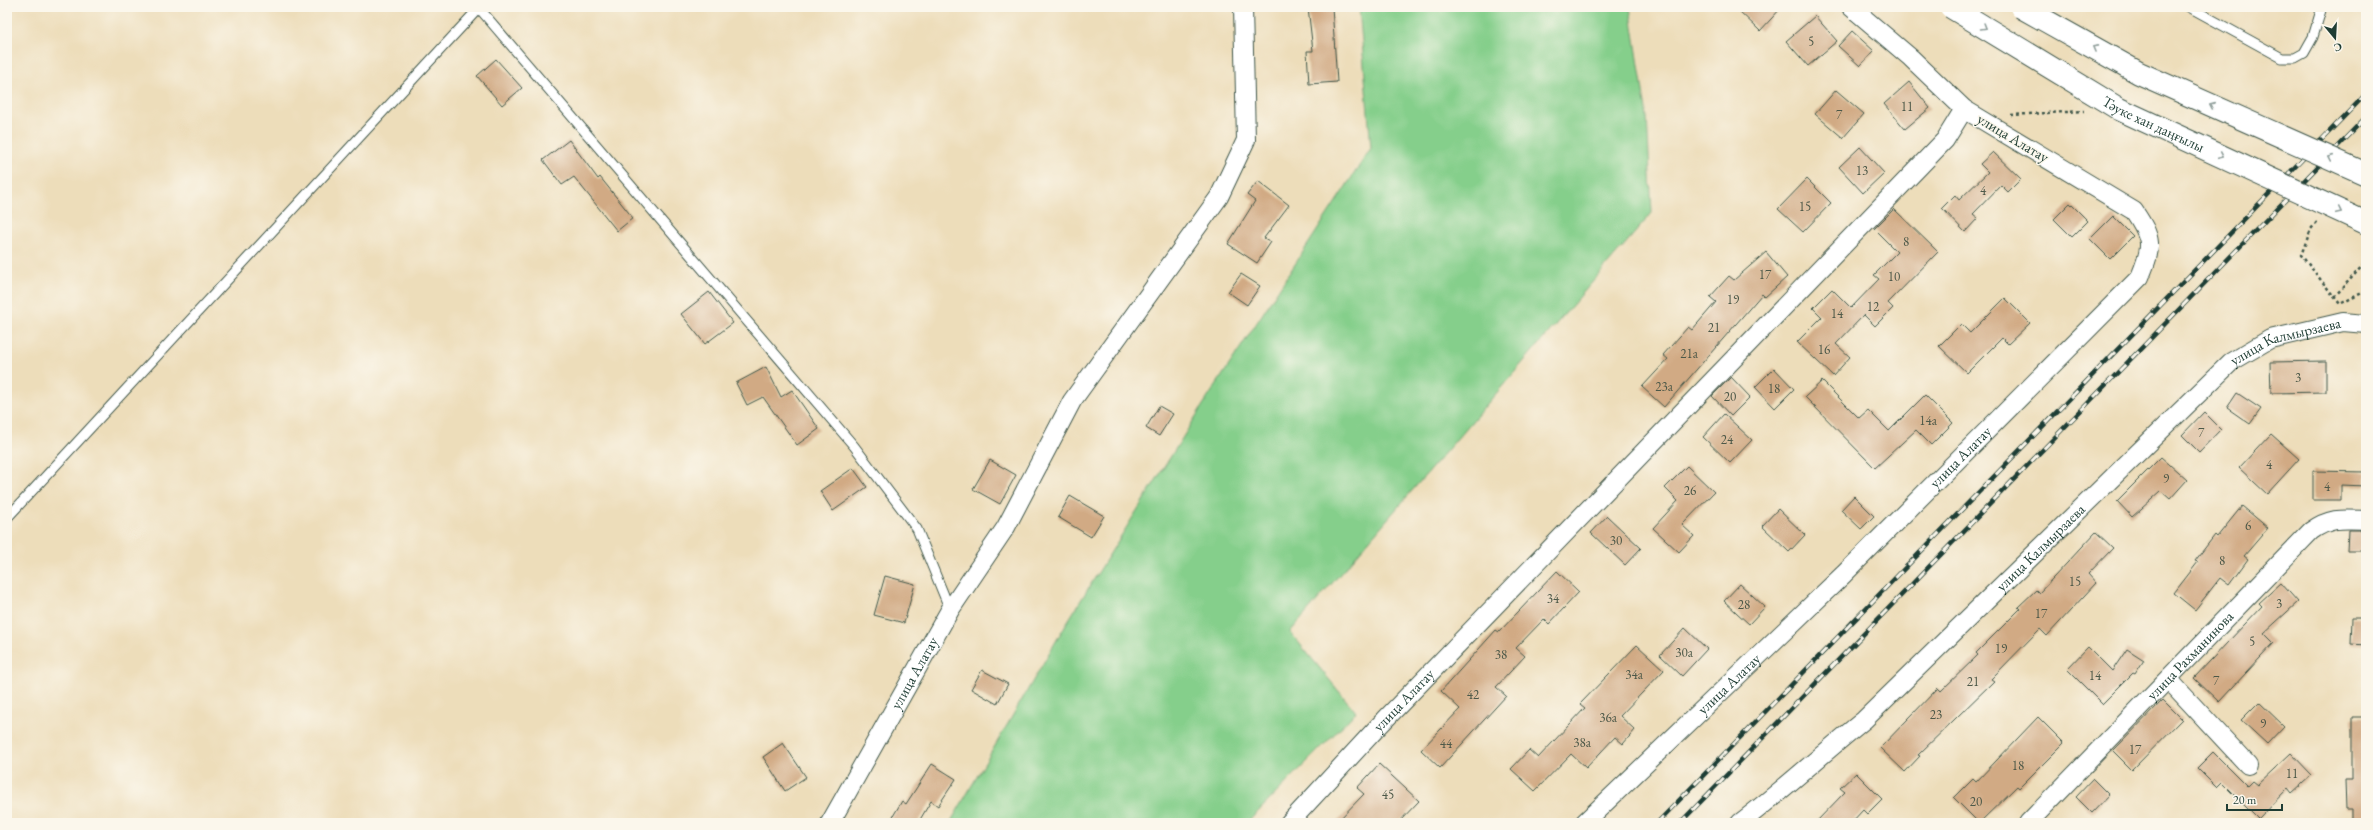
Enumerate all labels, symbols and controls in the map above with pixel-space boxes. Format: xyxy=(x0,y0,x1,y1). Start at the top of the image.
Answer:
north arrow xyxy=(2315,18,2355,58)
one-way arrow xyxy=(1980,23,1987,30)
house number: 5 xyxy=(1808,33,1814,50)
text: С xyxy=(2332,40,2344,55)
one-way arrow xyxy=(2092,46,2099,53)
street label: Тәуке хан даңғылы xyxy=(2099,91,2208,156)
house number: 11 xyxy=(1901,98,1913,115)
one-way arrow xyxy=(2208,102,2215,110)
house number: 7 xyxy=(1836,106,1843,123)
street label: улица Алатау xyxy=(1974,109,2053,167)
one-way arrow xyxy=(2217,151,2224,159)
one-way arrow xyxy=(2327,155,2334,163)
house number: 13 xyxy=(1856,162,1868,179)
house number: 4 xyxy=(1980,182,1987,199)
house number: 15 xyxy=(1799,198,1811,215)
one-way arrow xyxy=(2335,206,2342,214)
house number: 8 xyxy=(1903,233,1909,250)
house number: 17 xyxy=(1759,266,1772,283)
house number: 10 xyxy=(1888,268,1900,285)
house number: 19 xyxy=(1727,291,1740,308)
house number: 12 xyxy=(1867,298,1880,315)
house number: 14 xyxy=(1831,305,1844,322)
street label: улица Калмырзаева xyxy=(2226,313,2343,370)
house number: 21 xyxy=(1708,319,1720,336)
house number: 16 xyxy=(1818,341,1830,358)
house number: 21а xyxy=(1680,345,1699,362)
house number: 3 xyxy=(2295,369,2301,386)
house number: 23а xyxy=(1655,378,1674,395)
house number: 18 xyxy=(1768,380,1780,397)
house number: 20 xyxy=(1724,388,1736,405)
house number: 14а xyxy=(1919,412,1938,429)
street label: улица Алатау xyxy=(1925,421,1995,492)
house number: 7 xyxy=(2198,424,2205,441)
house number: 24 xyxy=(1721,431,1734,448)
house number: 4 xyxy=(2266,456,2273,473)
house number: 9 xyxy=(2163,470,2170,487)
house number: 4 xyxy=(2324,478,2331,495)
house number: 26 xyxy=(1684,482,1696,499)
street label: улица Калмырзаева xyxy=(1992,500,2089,595)
house number: 6 xyxy=(2245,517,2251,534)
house number: 30 xyxy=(1610,532,1622,549)
house number: 8 xyxy=(2219,552,2225,569)
house number: 15 xyxy=(2069,573,2081,590)
house number: 34 xyxy=(1547,590,1560,607)
house number: 3 xyxy=(2276,595,2282,612)
house number: 28 xyxy=(1738,596,1750,613)
house number: 17 xyxy=(2035,605,2048,622)
street label: улица Рахманинова xyxy=(2142,607,2237,704)
street label: улица Алатау xyxy=(886,633,942,713)
house number: 5 xyxy=(2249,633,2255,650)
house number: 19 xyxy=(1995,640,2008,657)
house number: 30а xyxy=(1675,644,1694,661)
house number: 38 xyxy=(1495,646,1507,663)
street label: улица Алатау xyxy=(1693,649,1765,718)
street label: улица Алатау xyxy=(1369,664,1438,735)
house number: 34а xyxy=(1625,666,1644,683)
house number: 14 xyxy=(2089,667,2102,684)
house number: 7 xyxy=(2213,672,2220,689)
house number: 21 xyxy=(1967,673,1979,690)
house number: 42 xyxy=(1467,686,1480,703)
house number: 23 xyxy=(1930,706,1942,723)
house number: 36а xyxy=(1599,709,1618,726)
house number: 9 xyxy=(2260,715,2267,732)
house number: 38а xyxy=(1573,734,1592,751)
house number: 44 xyxy=(1440,735,1453,752)
house number: 17 xyxy=(2129,741,2142,758)
house number: 18 xyxy=(2012,757,2024,774)
house number: 11 xyxy=(2286,765,2298,782)
house number: 45 xyxy=(1382,786,1394,803)
scale bar xyxy=(2227,786,2282,812)
text: 20 m xyxy=(2233,792,2257,808)
house number: 20 xyxy=(1970,793,1982,810)

